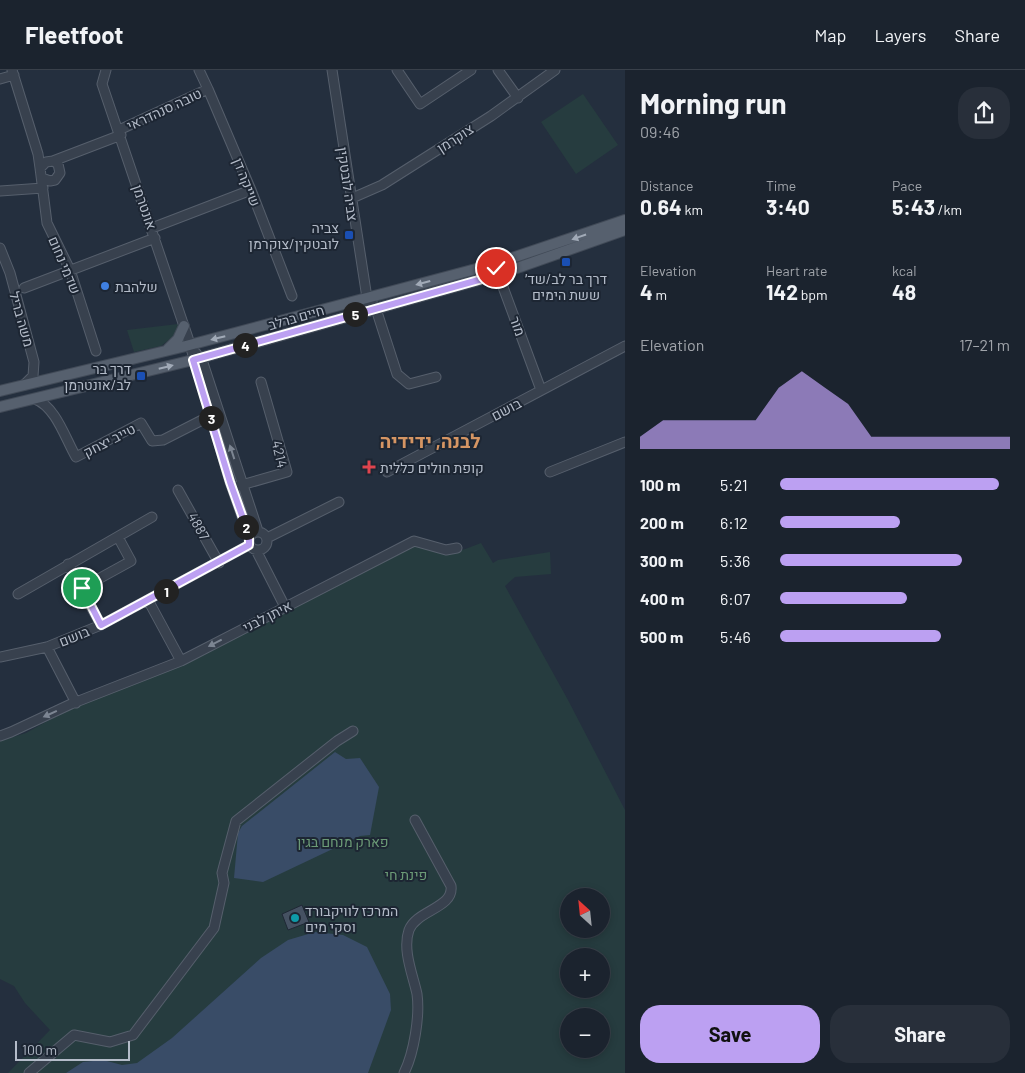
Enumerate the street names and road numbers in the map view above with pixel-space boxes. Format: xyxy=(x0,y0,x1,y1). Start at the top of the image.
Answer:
street label: טובה סנהדראי xyxy=(124,84,204,134)
street label: צוקרמן xyxy=(433,120,477,156)
street label: צביה לובטקין xyxy=(334,146,362,222)
street label: שייקה דן xyxy=(230,155,264,209)
street label: אונטרמן xyxy=(129,182,161,232)
street label: שדמי נחום xyxy=(45,234,85,296)
street label: משה בריל xyxy=(6,289,38,349)
street label: חיים ברלב xyxy=(266,301,326,333)
street label: מור xyxy=(507,314,529,338)
street label: בושם xyxy=(488,394,524,424)
street label: טייב יצחק xyxy=(80,420,138,460)
street label: 4214 xyxy=(269,439,291,469)
street label: 4887 xyxy=(185,509,214,543)
street label: איתן לבני xyxy=(240,596,294,636)
street label: בושם xyxy=(56,622,92,650)

